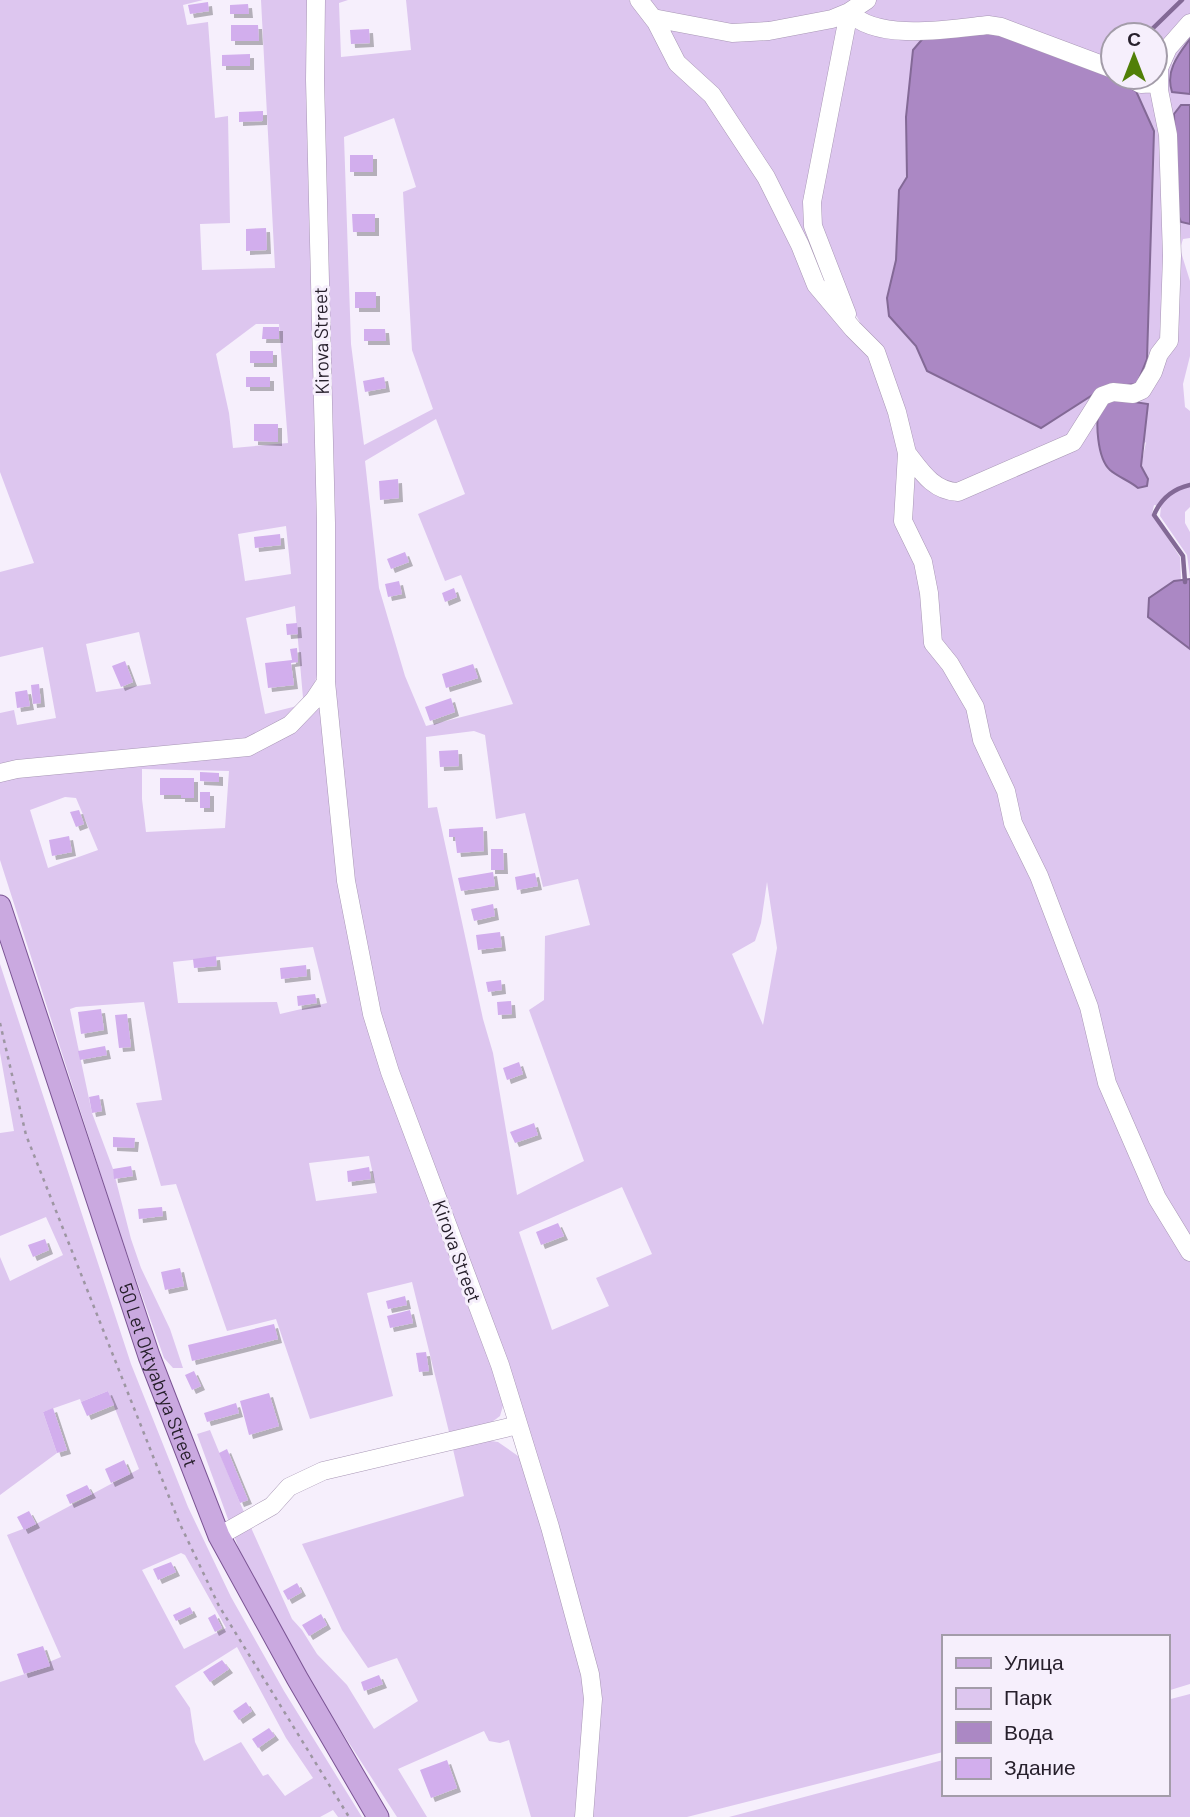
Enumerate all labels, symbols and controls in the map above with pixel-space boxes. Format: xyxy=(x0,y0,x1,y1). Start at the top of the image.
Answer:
north arrow xyxy=(1099,21,1169,91)
text: С xyxy=(1127,27,1141,50)
street label: Kirova Street xyxy=(308,287,333,395)
street label: Kirova Street xyxy=(428,1196,487,1305)
street label: 50 Let Oktyabrya Street xyxy=(115,1280,203,1470)
legend xyxy=(942,1635,1169,1796)
text: Улица xyxy=(1004,1649,1064,1674)
text: Парк xyxy=(1004,1684,1052,1709)
text: Вода xyxy=(1004,1719,1053,1744)
text: Здание xyxy=(1004,1754,1076,1779)

